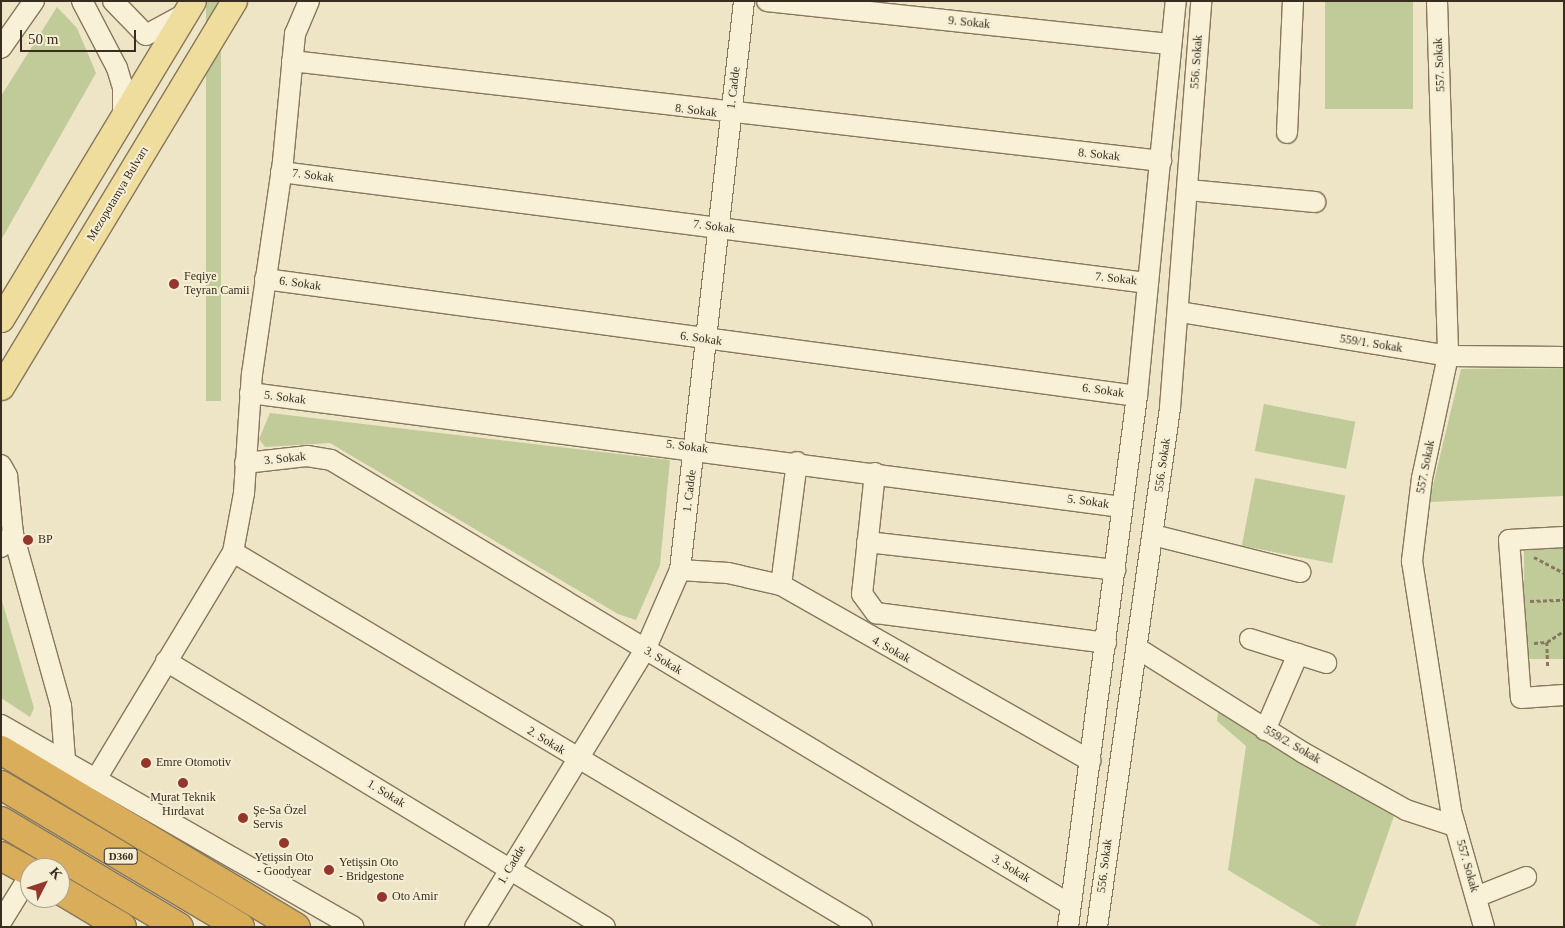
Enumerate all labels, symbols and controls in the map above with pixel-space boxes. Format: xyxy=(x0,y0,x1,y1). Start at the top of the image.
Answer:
street label: 9. Sokak xyxy=(947,14,991,32)
scale bar xyxy=(22,20,139,52)
text: 50 m xyxy=(28,31,58,47)
street label: 556. Sokak xyxy=(1188,35,1206,89)
street label: 557. Sokak xyxy=(1431,38,1449,92)
street label: 1. Cadde xyxy=(724,66,744,110)
street label: 8. Sokak xyxy=(674,101,718,121)
street label: Mezopotamya Bulvarı xyxy=(84,144,152,244)
street label: 8. Sokak xyxy=(1077,146,1121,164)
street label: 7. Sokak xyxy=(291,166,335,186)
street label: 7. Sokak xyxy=(692,217,736,237)
place label: Feqiye Teyran Camii xyxy=(184,270,249,298)
street label: 7. Sokak xyxy=(1094,270,1138,288)
street label: 6. Sokak xyxy=(278,274,322,294)
marker: Feqiye Teyran Camii xyxy=(168,278,180,290)
street label: 6. Sokak xyxy=(679,329,723,349)
street label: 559/1. Sokak xyxy=(1339,332,1403,356)
street label: 6. Sokak xyxy=(1081,381,1125,401)
street label: 5. Sokak xyxy=(263,388,307,408)
street label: 5. Sokak xyxy=(665,437,709,457)
street label: 556. Sokak xyxy=(1152,437,1174,493)
street label: 557. Sokak xyxy=(1414,439,1438,495)
street label: 3. Sokak xyxy=(263,450,307,468)
street label: 1. Cadde xyxy=(680,469,700,513)
street label: 5. Sokak xyxy=(1066,492,1110,512)
place label: BP xyxy=(38,533,53,547)
marker: BP xyxy=(22,534,34,546)
street label: 4. Sokak xyxy=(869,634,913,666)
street label: 3. Sokak xyxy=(641,644,685,678)
street label: 559/2. Sokak xyxy=(1261,723,1323,767)
street label: 2. Sokak xyxy=(524,724,568,758)
place label: Emre Otomotiv xyxy=(156,756,231,770)
marker: Emre Otomotiv xyxy=(140,757,152,769)
marker: Murat Teknik Hırdavat xyxy=(177,777,189,789)
street label: 1. Sokak xyxy=(364,777,408,811)
place label: Murat Teknik Hırdavat xyxy=(150,791,216,819)
place label: Şe-Sa Özel Servis xyxy=(253,804,307,832)
marker: Şe-Sa Özel Servis xyxy=(237,812,249,824)
marker: Yetişsin Oto - Goodyear xyxy=(278,837,290,849)
street label: 556. Sokak xyxy=(1095,838,1115,894)
street label: 557. Sokak xyxy=(1453,838,1481,894)
street label: 1. Cadde xyxy=(495,843,529,887)
road number: D360 xyxy=(104,848,138,864)
place label: Yetişsin Oto - Goodyear xyxy=(254,851,314,879)
street label: 3. Sokak xyxy=(989,852,1033,886)
place label: Yetişsin Oto - Bridgestone xyxy=(339,856,404,884)
north arrow xyxy=(20,858,70,908)
text: K xyxy=(47,864,65,883)
marker: Yetişsin Oto - Bridgestone xyxy=(323,864,335,876)
place label: Oto Amir xyxy=(392,890,438,904)
marker: Oto Amir xyxy=(376,891,388,903)

